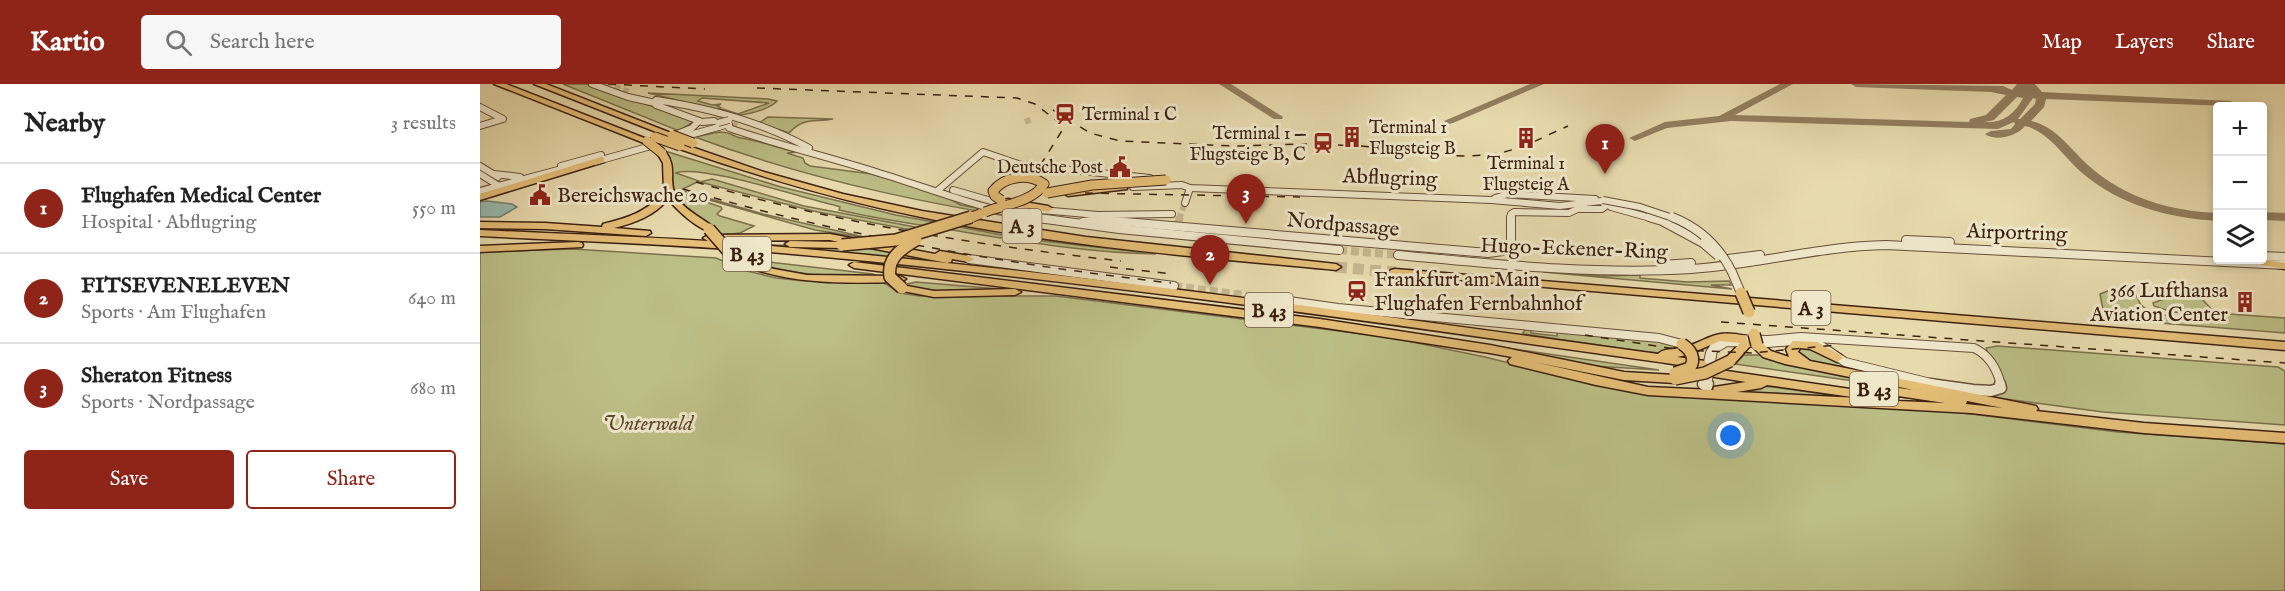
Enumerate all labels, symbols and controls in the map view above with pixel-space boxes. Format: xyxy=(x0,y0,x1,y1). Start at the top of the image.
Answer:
search box xyxy=(141,15,561,69)
text: Kartio xyxy=(30,25,105,60)
icon: search xyxy=(162,26,195,59)
text: Search here xyxy=(210,28,315,56)
text: Map xyxy=(2042,29,2082,56)
text: Layers xyxy=(2115,29,2174,56)
text: Share xyxy=(2207,29,2255,56)
station icon: Terminal 1 C xyxy=(1053,102,1077,126)
map controls xyxy=(2213,102,2267,264)
button: + xyxy=(2213,102,2267,156)
place label: Terminal 1 C xyxy=(1082,104,1177,127)
text: Nearby xyxy=(24,107,105,140)
text: 3 results xyxy=(391,111,456,136)
place label: Terminal 1 Flugsteig B xyxy=(1369,117,1456,161)
place label: Terminal 1 — Flugsteige B, C xyxy=(1190,123,1306,167)
pin: 1 xyxy=(1586,124,1624,174)
building icon: Terminal 1 Flugsteig B xyxy=(1340,125,1364,149)
building icon: Terminal 1 Flugsteig A xyxy=(1514,126,1538,150)
station icon: Terminal 1 — Flugsteige B, C xyxy=(1311,131,1335,155)
place label: Terminal 1 Flugsteig A xyxy=(1483,153,1570,197)
public building icon: Deutsche Post xyxy=(1108,155,1132,179)
button: − xyxy=(2213,156,2267,210)
place label: Deutsche Post xyxy=(997,157,1103,180)
street label: Abflugring xyxy=(1341,163,1438,194)
pin: 3 xyxy=(1226,174,1266,224)
text: Flughafen Medical Center xyxy=(81,182,321,210)
public building icon: Bereichswache 20 xyxy=(528,183,552,207)
place label: Bereichswache 20 xyxy=(557,183,708,210)
text: 1 xyxy=(40,196,47,221)
text: 550 m xyxy=(412,196,456,221)
street label: Nordpassage xyxy=(1285,207,1401,244)
road number: A 3 xyxy=(1002,209,1042,243)
text: Hospital · Abflugring xyxy=(81,210,256,235)
button: layers xyxy=(2213,210,2267,264)
street label: Airportring xyxy=(1965,218,2068,249)
street label: Hugo-Eckener-Ring xyxy=(1480,233,1669,266)
pin: 2 xyxy=(1190,236,1230,285)
road number: B 43 xyxy=(723,237,771,271)
place label: Frankfurt am Main Flughafen Fernbahnhof xyxy=(1374,267,1586,318)
text: FITSEVENELEVEN xyxy=(81,272,290,300)
place label: 366 Lufthansa Aviation Center xyxy=(2089,278,2229,329)
station icon: Frankfurt am Main Flughafen Fernbahnhof xyxy=(1345,279,1369,303)
text: 2 xyxy=(39,286,48,311)
text: 640 m xyxy=(408,286,456,311)
building icon: 366 Lufthansa Aviation Center xyxy=(2233,290,2257,314)
road number: A 3 xyxy=(1792,291,1830,325)
road number: B 43 xyxy=(1245,293,1293,327)
text: Sports · Am Flughafen xyxy=(81,300,266,325)
text: Sheraton Fitness xyxy=(81,362,232,390)
road number: B 43 xyxy=(1850,372,1898,406)
text: 3 xyxy=(40,376,47,401)
text: 680 m xyxy=(410,376,456,401)
text: Sports · Nordpassage xyxy=(81,390,255,415)
park label: Unterwald xyxy=(603,411,695,438)
your location xyxy=(1716,421,1745,450)
button: Save xyxy=(24,450,234,509)
button: Share xyxy=(246,450,456,509)

